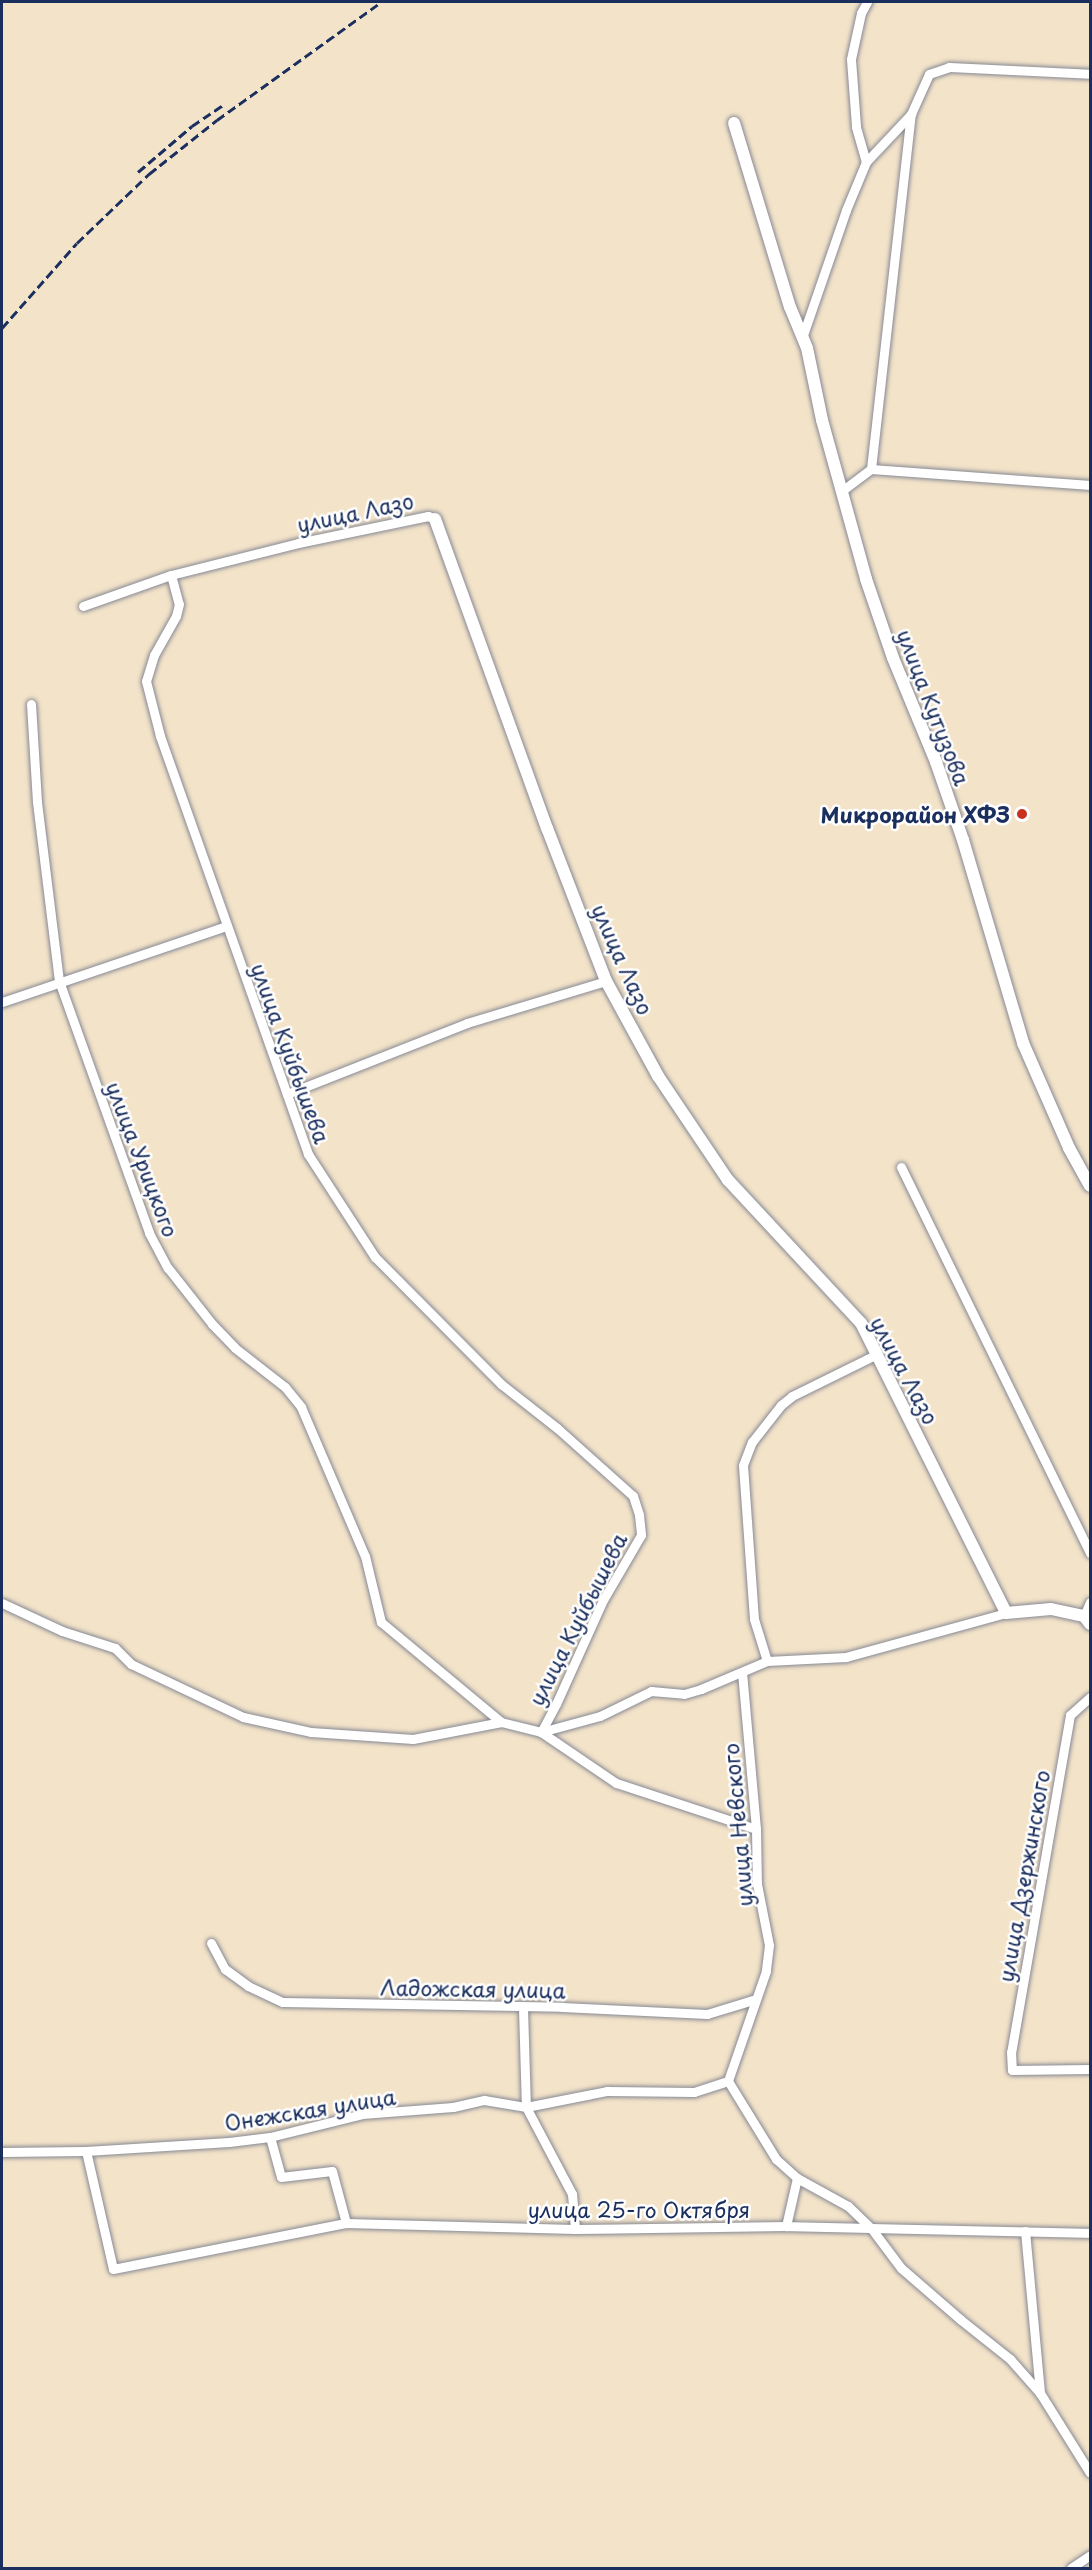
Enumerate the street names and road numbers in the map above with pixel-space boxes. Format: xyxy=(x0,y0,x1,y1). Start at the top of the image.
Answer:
street label: улица Лазо xyxy=(294,487,416,537)
street label: улица Кутузова xyxy=(892,625,976,789)
street label: улица Лазо xyxy=(587,899,659,1019)
street label: улица Куйбышева xyxy=(246,959,336,1147)
street label: улица Урицкого xyxy=(102,1077,184,1241)
street label: улица Лазо xyxy=(866,1311,944,1429)
street label: улица Куйбышева xyxy=(522,1528,632,1710)
street label: улица Невского xyxy=(717,1742,757,1908)
street label: улица Дзержинского xyxy=(992,1768,1054,1984)
street label: Ладожская улица xyxy=(380,1974,566,2002)
street label: Онежская улица xyxy=(222,2083,398,2135)
street label: улица 25-го Октября xyxy=(528,2196,750,2222)

